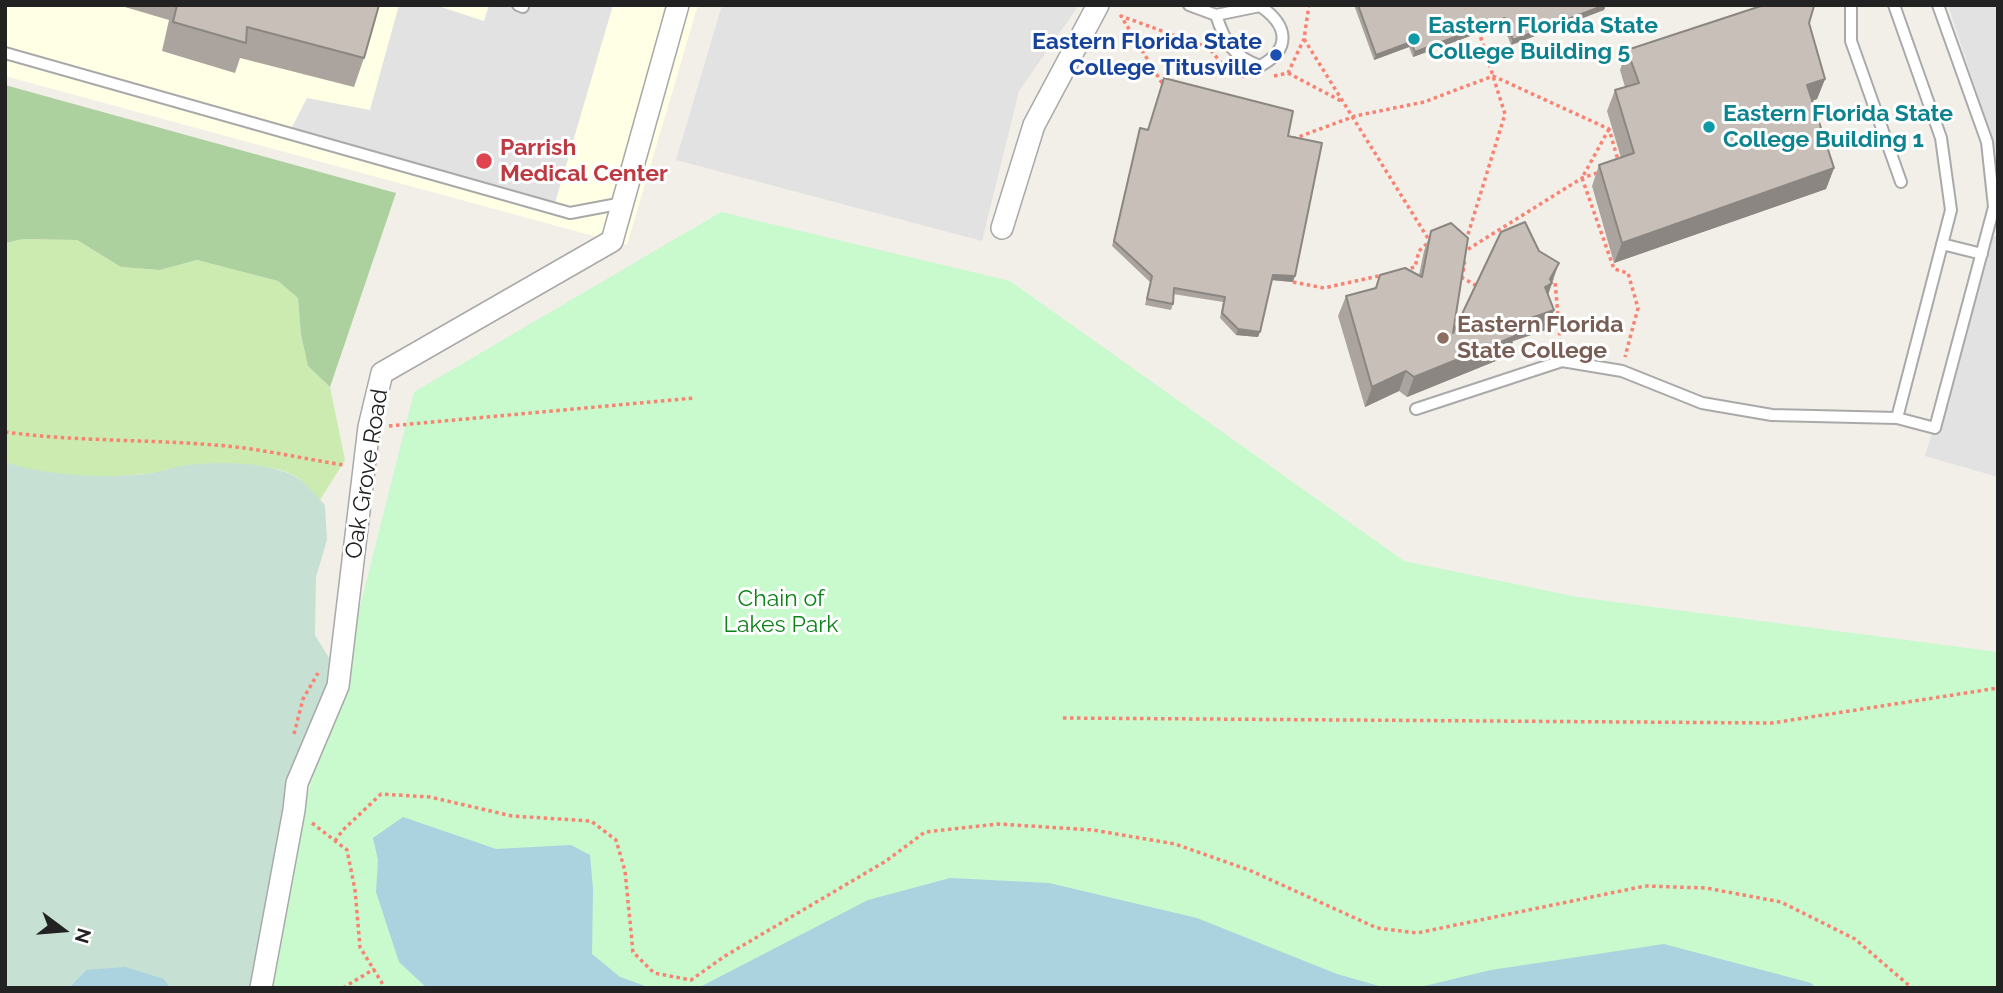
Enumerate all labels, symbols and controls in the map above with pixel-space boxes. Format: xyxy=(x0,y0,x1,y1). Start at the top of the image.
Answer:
place label: Eastern Florida State College Building 5 xyxy=(1428,12,1658,66)
place label: Eastern Florida State College Titusville xyxy=(1032,28,1262,82)
marker: Eastern Florida State College Building 5 xyxy=(1406,31,1422,47)
marker: Eastern Florida State College Titusville xyxy=(1268,47,1284,63)
place label: Eastern Florida State College Building 1 xyxy=(1723,100,1953,154)
marker: Eastern Florida State College Building 1 xyxy=(1701,119,1717,135)
place label: Parrish Medical Center xyxy=(500,134,668,188)
marker: Parrish Medical Center xyxy=(474,151,494,171)
place label: Eastern Florida State College xyxy=(1457,311,1623,365)
marker: Eastern Florida State College xyxy=(1435,330,1451,346)
street label: Oak Grove Road xyxy=(340,387,394,561)
park label: Chain of Lakes Park xyxy=(724,585,838,639)
north arrow xyxy=(28,895,98,965)
text: N xyxy=(71,926,96,946)

